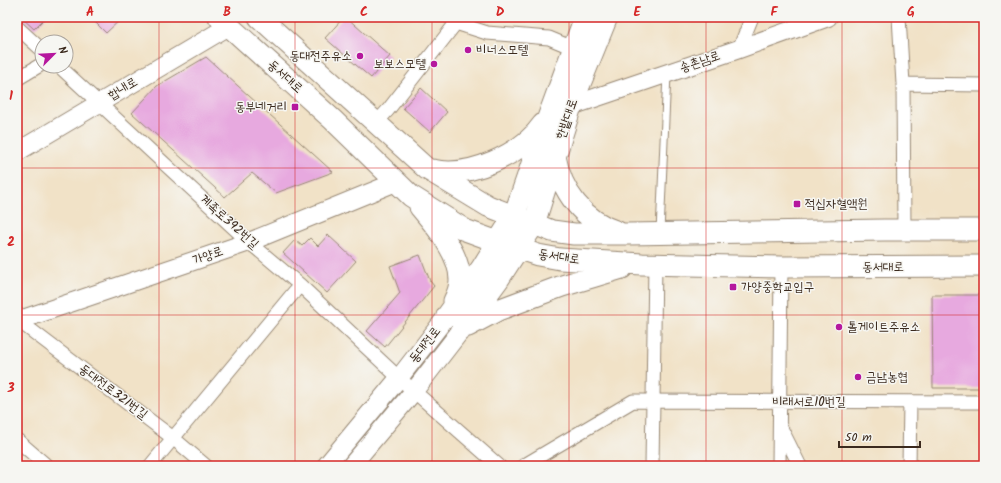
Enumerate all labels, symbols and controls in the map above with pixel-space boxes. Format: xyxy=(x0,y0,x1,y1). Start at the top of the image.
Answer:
text: A xyxy=(86,2,94,23)
text: B xyxy=(223,2,231,23)
text: C xyxy=(360,2,368,23)
text: D xyxy=(496,2,505,23)
text: E xyxy=(633,2,641,23)
text: F xyxy=(770,2,778,23)
text: G xyxy=(907,2,915,23)
north arrow xyxy=(34,34,74,74)
place label: 비너스모텔 xyxy=(476,40,529,61)
text: N xyxy=(53,44,72,57)
marker: 비너스모텔 xyxy=(463,45,473,55)
street label: 송촌남로 xyxy=(677,45,723,79)
place label: 동대전주유소 xyxy=(289,46,352,67)
marker: 동대전주유소 xyxy=(355,51,365,61)
place label: 보보스모텔 xyxy=(374,54,427,75)
street label: 동서대로 xyxy=(262,55,308,99)
marker: 보보스모텔 xyxy=(429,59,439,69)
street label: 합내로 xyxy=(104,72,142,106)
text: 1 xyxy=(9,86,13,107)
street label: 한밭대로 xyxy=(550,96,584,142)
place label: 동부네거리 xyxy=(235,97,287,118)
marker: 동부네거리 xyxy=(290,102,300,112)
street label: 계족로392번길 xyxy=(195,190,263,254)
place label: 적십자혈액원 xyxy=(805,194,868,215)
marker: 적십자혈액원 xyxy=(792,199,802,209)
text: 2 xyxy=(7,232,15,253)
street label: 가양로 xyxy=(190,241,226,271)
street label: 동서대로 xyxy=(537,244,581,270)
street label: 동서대로 xyxy=(862,257,904,278)
place label: 가양중학교입구 xyxy=(741,277,814,298)
marker: 가양중학교입구 xyxy=(728,282,738,292)
place label: 톨게이트주유소 xyxy=(847,317,920,338)
street label: 동대전로 xyxy=(404,322,446,368)
marker: 톨게이트주유소 xyxy=(834,322,844,332)
street label: 동대전로321번길 xyxy=(74,359,152,425)
place label: 금남농협 xyxy=(866,367,908,388)
marker: 금남농협 xyxy=(853,372,863,382)
text: 3 xyxy=(6,378,15,399)
street label: 비래서로10번길 xyxy=(772,392,846,413)
scale bar xyxy=(839,423,920,449)
text: 50 m xyxy=(845,428,872,447)

